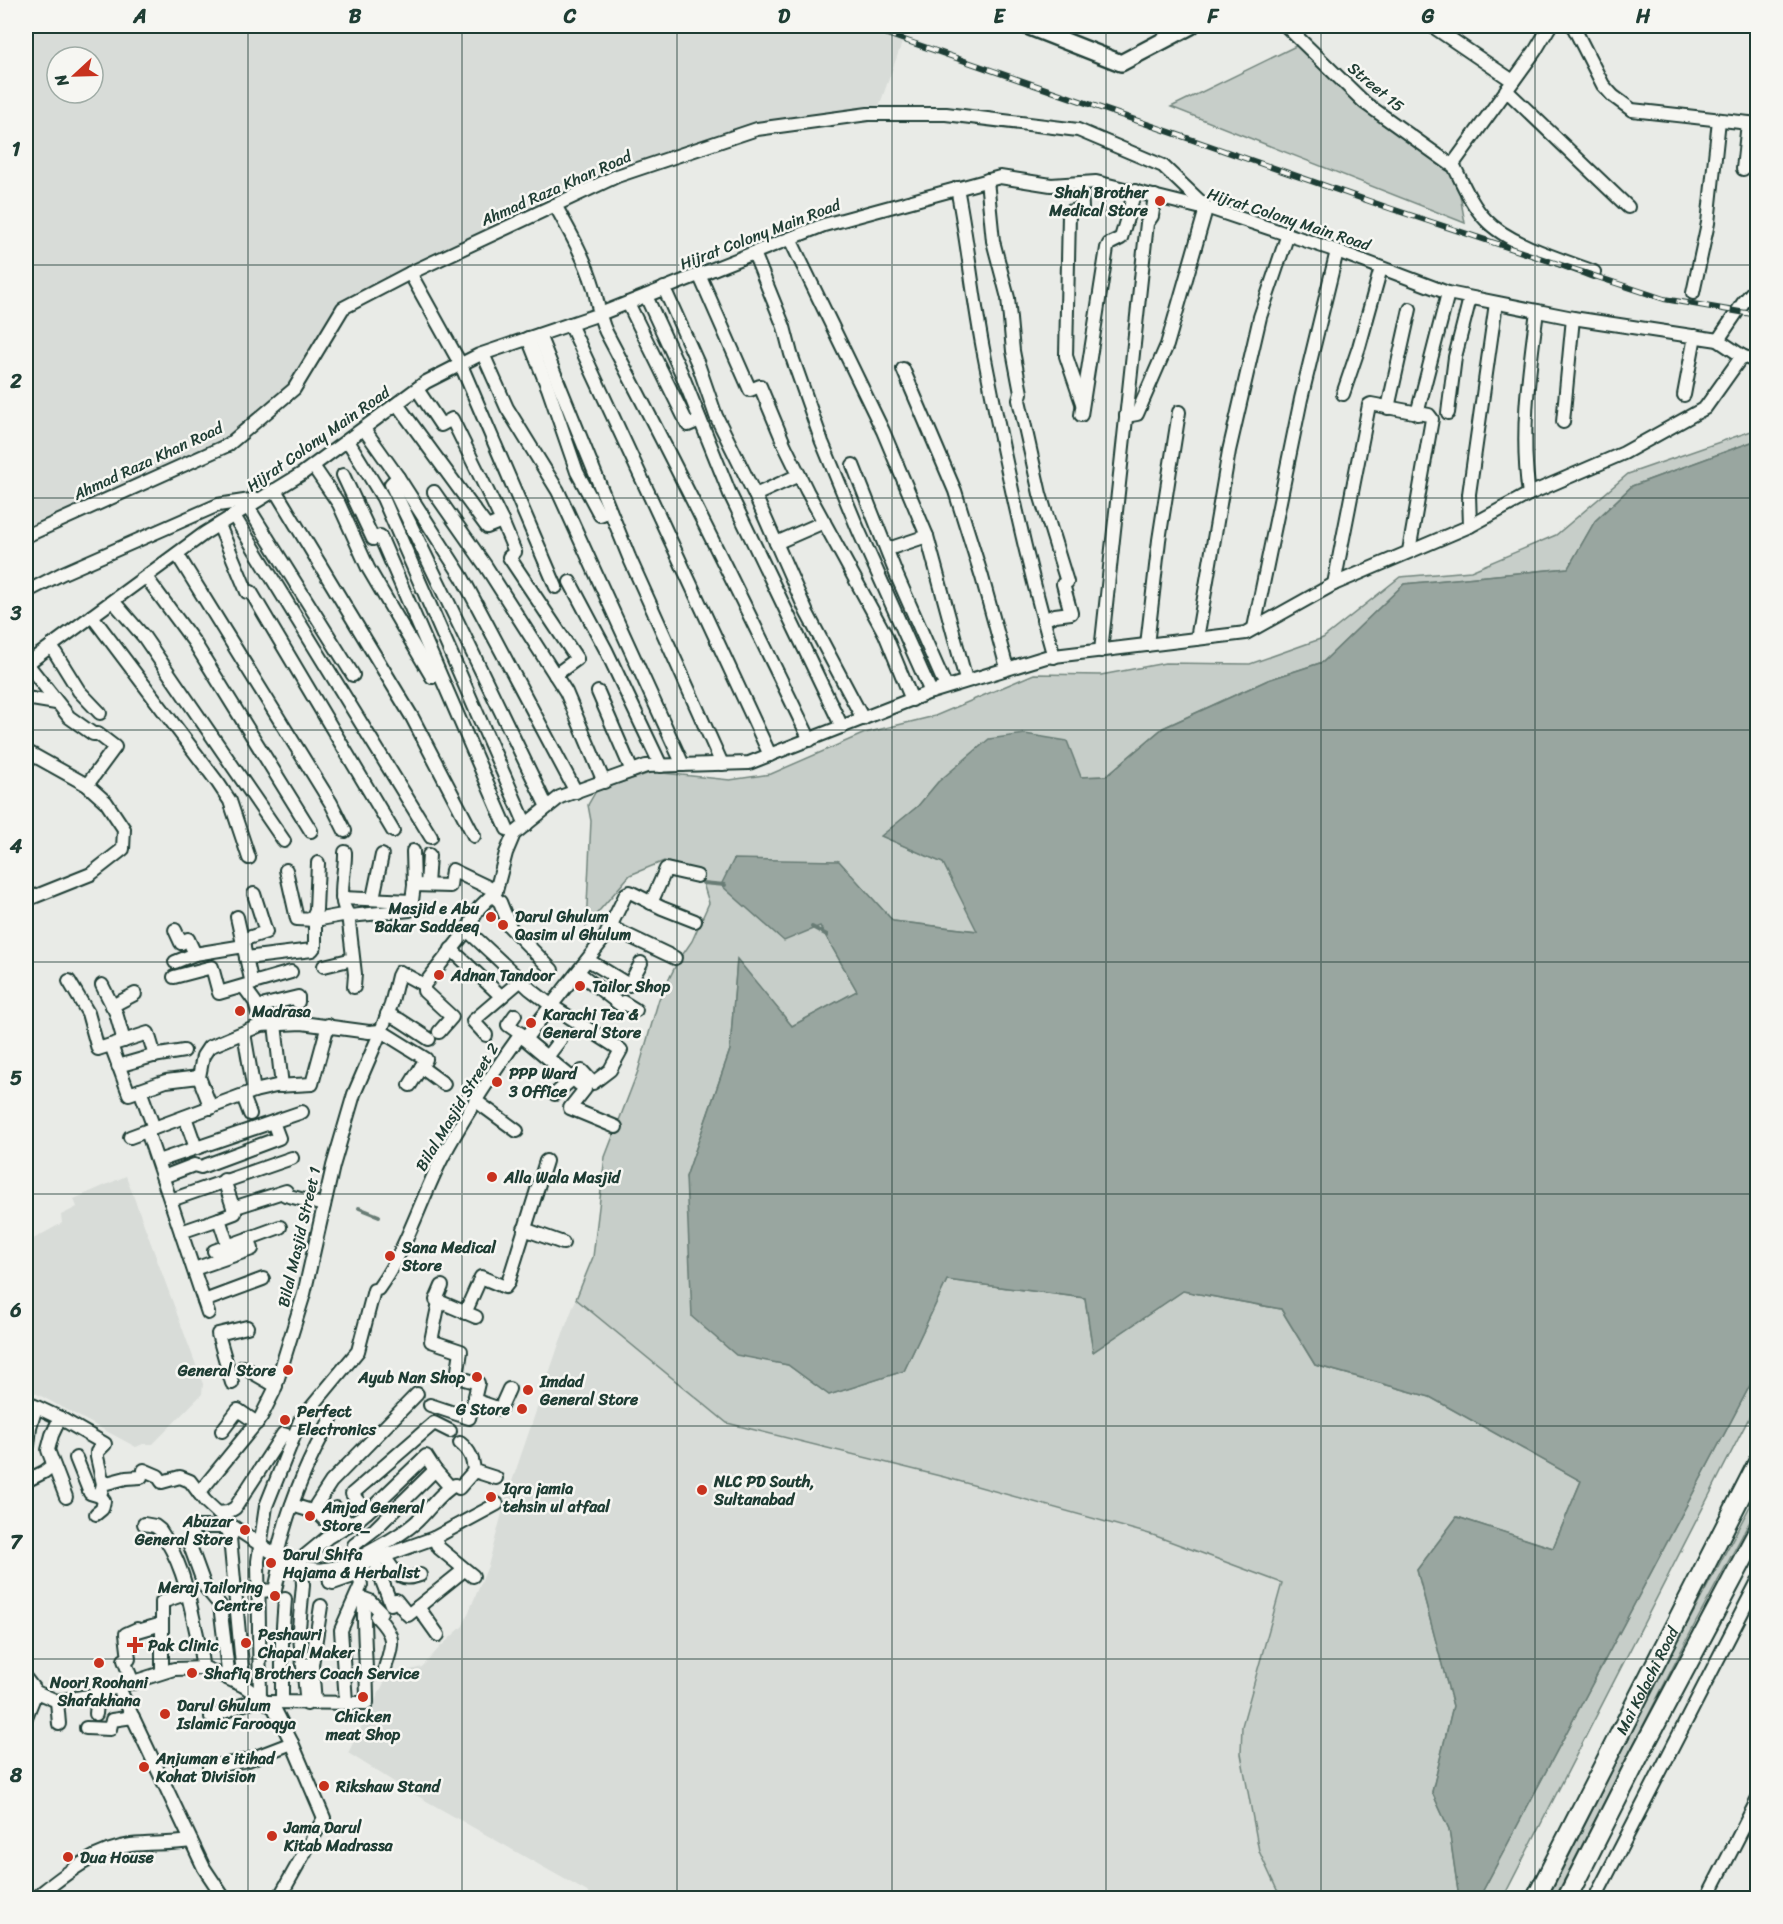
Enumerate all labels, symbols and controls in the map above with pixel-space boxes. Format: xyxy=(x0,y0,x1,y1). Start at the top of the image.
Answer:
text: A xyxy=(132,0,147,34)
text: B xyxy=(349,0,362,34)
text: C xyxy=(563,0,577,34)
text: D xyxy=(778,0,791,34)
text: E xyxy=(993,0,1006,34)
text: F xyxy=(1207,0,1220,34)
text: G xyxy=(1421,0,1435,34)
text: H xyxy=(1635,0,1651,34)
north arrow xyxy=(45,45,105,105)
street label: Street 15 xyxy=(1341,54,1411,120)
text: N xyxy=(46,69,77,92)
text: 1 xyxy=(12,132,21,167)
street label: Ahmad Raza Khan Road xyxy=(475,141,638,235)
place label: Shah Brother Medical Store xyxy=(1048,178,1149,225)
street label: Hijrat Colony Main Road xyxy=(1204,179,1376,260)
street label: Hijrat Colony Main Road xyxy=(675,189,846,278)
marker: Shah Brother Medical Store xyxy=(1153,194,1167,208)
text: 2 xyxy=(9,364,22,399)
street label: Hijrat Colony Main Road xyxy=(240,377,397,500)
street label: Ahmad Raza Khan Road xyxy=(67,413,229,509)
text: 3 xyxy=(10,596,22,631)
text: 4 xyxy=(9,829,23,864)
place label: Masjid e Abu Bakar Saddeeq xyxy=(374,894,480,941)
place label: Darul Ghulum Qasim ul Ghulum xyxy=(514,902,631,949)
marker: Masjid e Abu Bakar Saddeeq xyxy=(484,910,498,924)
marker: Darul Ghulum Qasim ul Ghulum xyxy=(496,918,510,932)
place label: Adnan Tandoor xyxy=(450,961,556,990)
marker: Adnan Tandoor xyxy=(432,968,446,982)
place label: Tailor Shop xyxy=(592,972,671,1001)
marker: Tailor Shop xyxy=(573,979,587,993)
place label: Madrasa xyxy=(251,997,312,1026)
place label: Karachi Tea & General Store xyxy=(542,1000,642,1047)
marker: Madrasa xyxy=(233,1004,247,1018)
marker: Karachi Tea & General Store xyxy=(524,1016,538,1030)
street label: Bilal Masjid Street 2 xyxy=(407,1037,507,1177)
place label: PPP Ward 3 Office xyxy=(508,1059,578,1106)
text: 5 xyxy=(10,1061,22,1096)
marker: PPP Ward 3 Office xyxy=(490,1075,504,1089)
place label: Alla Wala Masjid xyxy=(503,1163,622,1192)
street label: Bilal Masjid Street 1 xyxy=(269,1164,329,1310)
marker: Alla Wala Masjid xyxy=(485,1170,499,1184)
place label: Sana Medical Store xyxy=(401,1233,497,1280)
marker: Sana Medical Store xyxy=(383,1249,397,1263)
text: 6 xyxy=(9,1293,22,1328)
place label: General Store xyxy=(177,1356,277,1385)
marker: General Store xyxy=(281,1363,295,1377)
place label: Ayub Nan Shop xyxy=(357,1363,466,1392)
place label: Imdad General Store xyxy=(539,1367,639,1414)
marker: Ayub Nan Shop xyxy=(470,1370,484,1384)
marker: Imdad General Store xyxy=(521,1383,535,1397)
place label: G Store xyxy=(455,1395,511,1424)
place label: Perfect Electronics xyxy=(297,1397,377,1444)
marker: G Store xyxy=(515,1402,529,1416)
marker: Perfect Electronics xyxy=(278,1413,292,1427)
place label: NLC PD South, Sultanabad xyxy=(713,1467,815,1514)
place label: Iqra jamia tehsin ul atfaal xyxy=(502,1474,611,1521)
marker: NLC PD South, Sultanabad xyxy=(695,1483,709,1497)
marker: Iqra jamia tehsin ul atfaal xyxy=(484,1490,498,1504)
place label: Amjad General Store_ xyxy=(321,1493,426,1540)
place label: Abuzar General Store xyxy=(134,1507,234,1554)
marker: Amjad General Store_ xyxy=(303,1509,317,1523)
marker: Abuzar General Store xyxy=(238,1523,252,1537)
text: 7 xyxy=(10,1525,23,1560)
place label: Darul Shifa Hajama & Herbalist xyxy=(282,1540,420,1587)
marker: Darul Shifa Hajama & Herbalist xyxy=(264,1556,278,1570)
place label: Meraj Tailoring Centre xyxy=(157,1573,264,1620)
marker: Meraj Tailoring Centre xyxy=(268,1589,282,1603)
place label: Peshawri Chapal Maker xyxy=(257,1620,355,1667)
street label: Mai Kolachi Road xyxy=(1607,1620,1687,1740)
place label: Pak Clinic xyxy=(148,1631,219,1660)
marker: Pak Clinic xyxy=(126,1636,144,1654)
marker: Peshawri Chapal Maker xyxy=(239,1636,253,1650)
marker: Noori Roohani Shafakhana xyxy=(92,1656,106,1670)
place label: Shafiq Brothers Coach Service xyxy=(203,1659,420,1688)
marker: Shafiq Brothers Coach Service xyxy=(185,1666,199,1680)
place label: Noori Roohani Shafakhana xyxy=(49,1668,150,1715)
marker: Chicken meat Shop xyxy=(356,1690,370,1704)
place label: Darul Ghulum Islamic Farooqya xyxy=(176,1691,297,1738)
place label: Chicken meat Shop xyxy=(325,1702,401,1749)
marker: Darul Ghulum Islamic Farooqya xyxy=(158,1707,172,1721)
place label: Anjuman e itihad Kohat Division xyxy=(155,1744,276,1791)
text: 8 xyxy=(9,1758,23,1793)
marker: Anjuman e itihad Kohat Division xyxy=(137,1760,151,1774)
place label: Rikshaw Stand xyxy=(335,1772,441,1801)
marker: Rikshaw Stand xyxy=(317,1779,331,1793)
place label: Jama Darul Kitab Madrassa xyxy=(283,1813,394,1860)
marker: Jama Darul Kitab Madrassa xyxy=(265,1829,279,1843)
place label: Dua House xyxy=(80,1843,155,1872)
marker: Dua House xyxy=(61,1850,75,1864)

